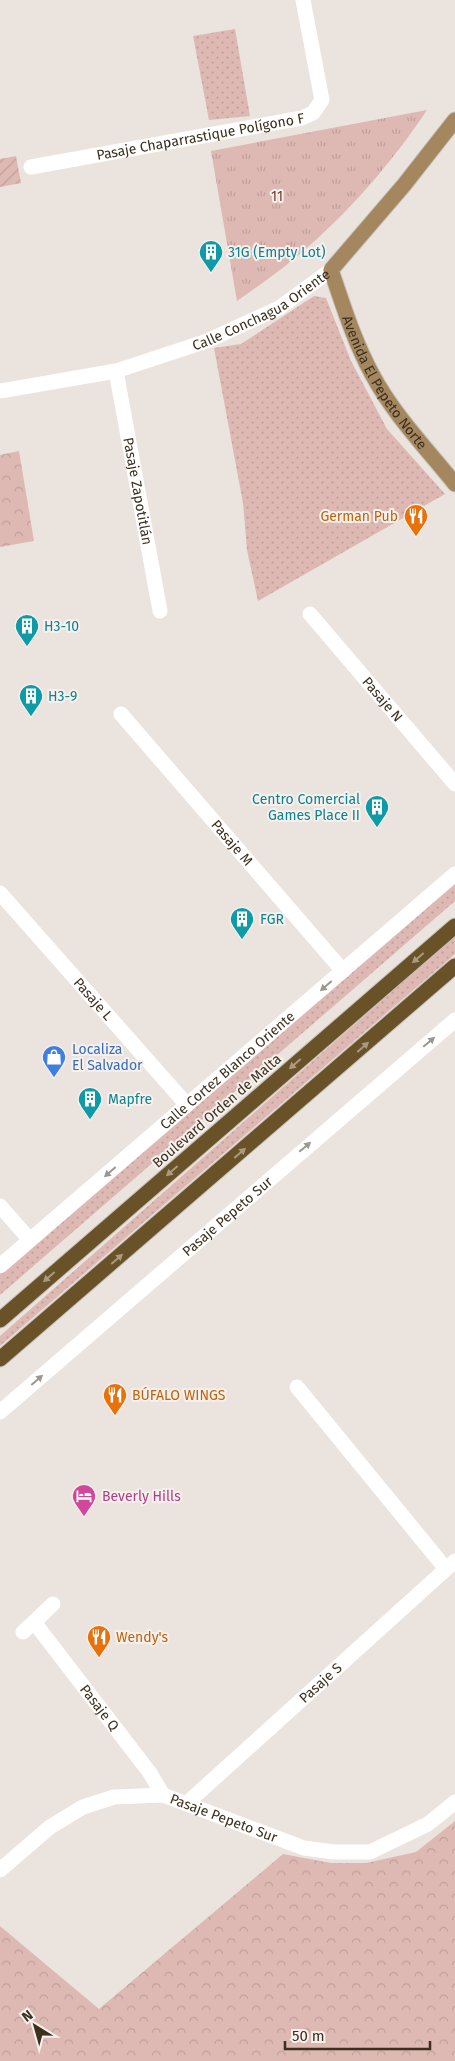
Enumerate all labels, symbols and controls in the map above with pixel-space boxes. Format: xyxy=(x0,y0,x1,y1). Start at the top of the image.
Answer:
street label: Pasaje Chaparrastique Polígono F xyxy=(95,109,306,164)
park label: 11 xyxy=(271,188,283,205)
building icon: 31G (Empty Lot) xyxy=(198,239,224,273)
place label: 31G (Empty Lot) xyxy=(228,244,325,261)
street label: Calle Conchagua Oriente xyxy=(190,265,333,354)
street label: Avenida El Pepeto Norte xyxy=(339,313,431,453)
street label: Pasaje Zapotitlán xyxy=(120,436,156,546)
restaurant icon: German Pub xyxy=(403,503,429,537)
place label: German Pub xyxy=(320,508,398,525)
building icon: H3-10 xyxy=(14,613,40,647)
place label: H3-10 xyxy=(44,618,79,635)
street label: Pasaje N xyxy=(359,673,407,725)
building icon: H3-9 xyxy=(18,683,44,717)
place label: H3-9 xyxy=(48,688,77,705)
place label: Centro Comercial Games Place II xyxy=(252,791,360,824)
building icon: Centro Comercial Games Place II xyxy=(364,794,390,828)
street label: Pasaje M xyxy=(208,816,257,869)
building icon: FGR xyxy=(229,906,255,940)
place label: FGR xyxy=(260,911,284,928)
one-way arrow xyxy=(412,952,424,963)
street label: Pasaje L xyxy=(70,974,117,1024)
one-way arrow xyxy=(320,980,332,992)
street label: Calle Cortez Blanco Oriente xyxy=(156,1008,298,1133)
one-way arrow xyxy=(423,1037,435,1048)
place label: Localiza El Salvador xyxy=(72,1041,143,1074)
one-way arrow xyxy=(357,1042,369,1053)
shop icon: Localiza El Salvador xyxy=(41,1044,67,1078)
street label: Boulevard Orden de Malta xyxy=(149,1050,285,1172)
one-way arrow xyxy=(289,1059,302,1070)
building icon: Mapfre xyxy=(77,1086,103,1120)
place label: Mapfre xyxy=(108,1091,152,1108)
one-way arrow xyxy=(299,1142,312,1153)
one-way arrow xyxy=(233,1147,245,1159)
one-way arrow xyxy=(166,1165,179,1176)
one-way arrow xyxy=(104,1166,116,1178)
street label: Pasaje Pepeto Sur xyxy=(179,1172,276,1260)
one-way arrow xyxy=(110,1253,122,1265)
one-way arrow xyxy=(44,1271,56,1283)
one-way arrow xyxy=(30,1374,43,1385)
restaurant icon: BÚFALO WINGS xyxy=(102,1382,128,1416)
place label: BÚFALO WINGS xyxy=(132,1386,226,1404)
hotel icon: Beverly Hills xyxy=(71,1483,97,1517)
place label: Beverly Hills xyxy=(102,1488,181,1505)
restaurant icon: Wendy's xyxy=(86,1624,112,1658)
place label: Wendy's xyxy=(116,1629,168,1646)
street label: Pasaje S xyxy=(295,1659,345,1706)
street label: Pasaje Q xyxy=(77,1681,123,1734)
street label: Pasaje Pepeto Sur xyxy=(168,1790,280,1846)
north arrow xyxy=(10,2001,60,2051)
text: N xyxy=(19,2006,36,2026)
scale bar xyxy=(285,2018,430,2050)
text: 50 m xyxy=(292,2027,325,2045)

